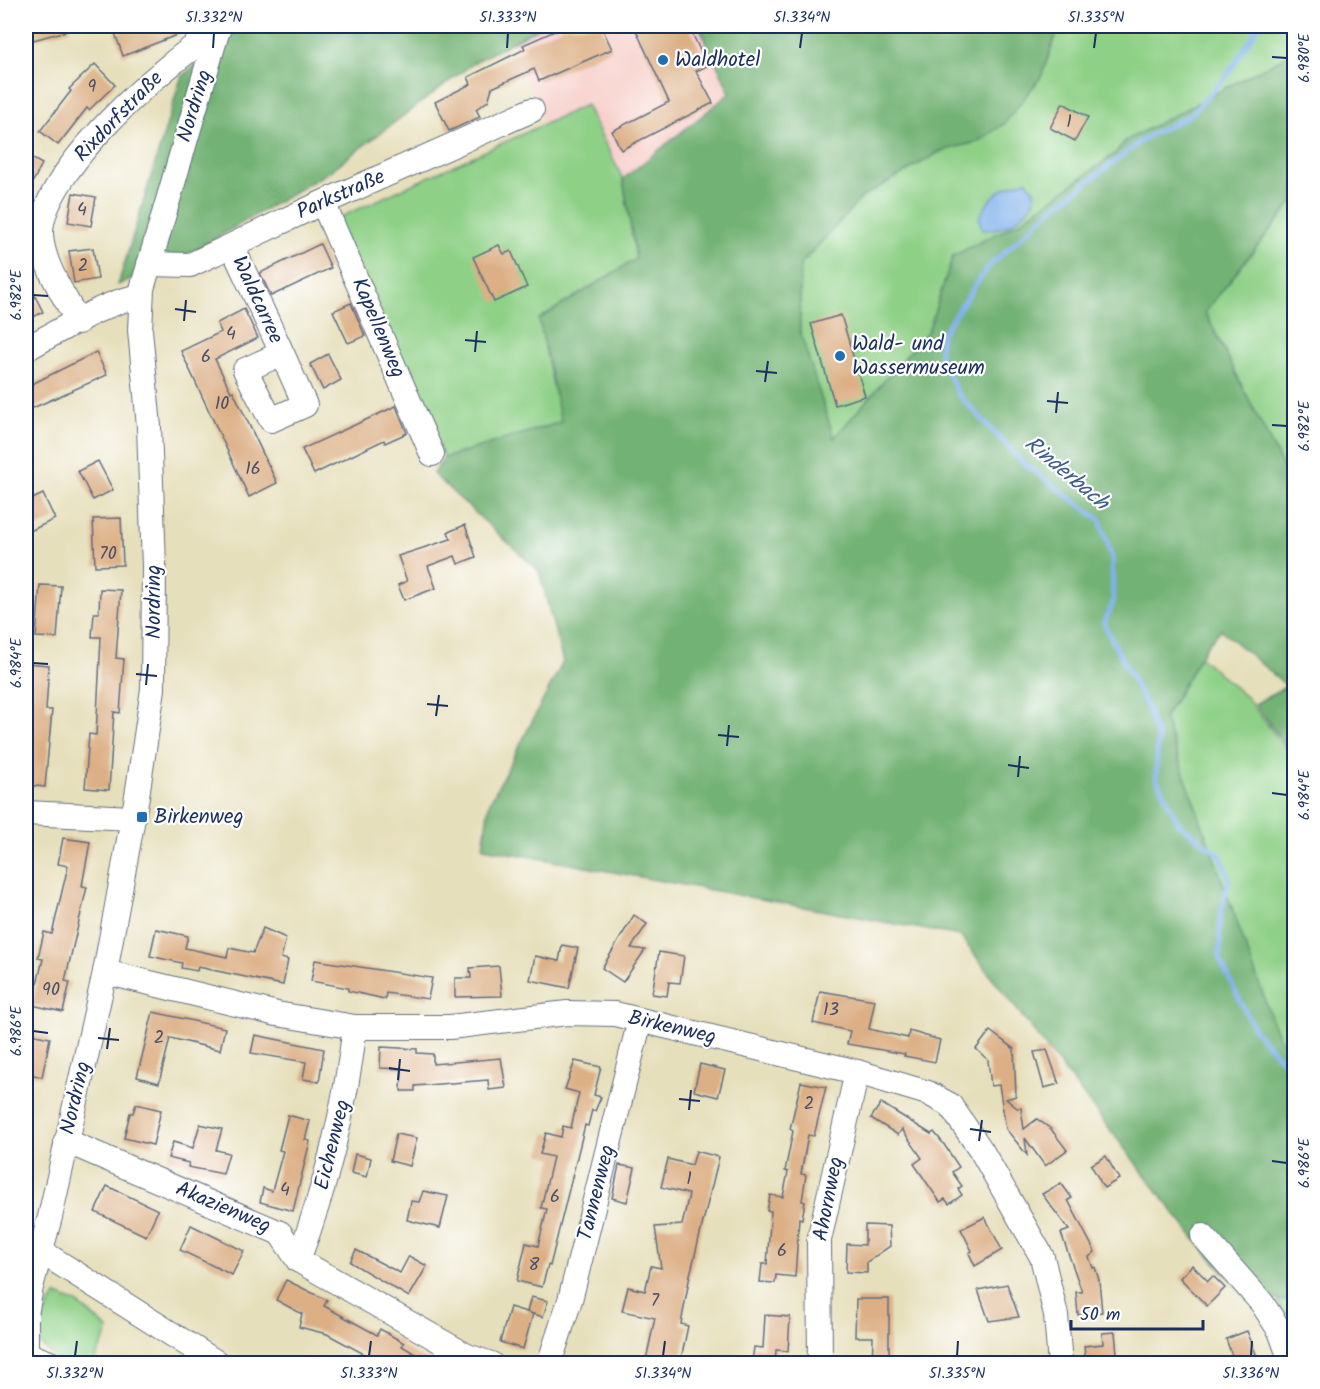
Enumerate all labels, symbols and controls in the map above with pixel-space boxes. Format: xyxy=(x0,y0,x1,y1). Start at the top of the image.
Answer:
text: 51.332°N xyxy=(185,6,243,30)
text: 51.333°N xyxy=(479,6,537,30)
text: 51.334°N xyxy=(774,6,830,30)
text: 51.335°N xyxy=(1068,6,1124,30)
text: 6.980°E xyxy=(1293,32,1317,83)
place label: Waldhotel xyxy=(675,44,760,77)
marker: Waldhotel xyxy=(656,53,670,67)
street label: Rixdorfstraße xyxy=(67,63,172,170)
street label: Nordring xyxy=(168,66,222,146)
house number: 9 xyxy=(88,73,97,102)
house number: 1 xyxy=(1066,108,1072,137)
street label: Parkstraße xyxy=(292,161,391,229)
house number: 4 xyxy=(77,196,87,225)
street label: Waldcarree xyxy=(222,250,292,350)
house number: 2 xyxy=(78,252,88,281)
text: 6.982°E xyxy=(5,268,29,320)
street label: Kapellenweg xyxy=(342,273,414,383)
house number: 4 xyxy=(226,320,236,349)
place label: Wald- und Wassermuseum xyxy=(852,328,985,385)
house number: 6 xyxy=(201,343,211,372)
marker: Wald- und Wassermuseum xyxy=(833,349,847,363)
house number: 10 xyxy=(215,390,229,419)
text: 6.982°E xyxy=(1293,399,1317,451)
water label: Rinderbach xyxy=(1016,428,1118,521)
house number: 16 xyxy=(245,455,261,484)
house number: 70 xyxy=(99,540,117,569)
street label: Nordring xyxy=(138,565,171,639)
text: 6.984°E xyxy=(5,637,29,688)
text: 6.984°E xyxy=(1293,769,1317,820)
place label: Birkenweg xyxy=(154,801,243,834)
marker: Birkenweg xyxy=(135,810,149,824)
house number: 90 xyxy=(42,976,60,1005)
house number: 13 xyxy=(823,996,839,1025)
street label: Birkenweg xyxy=(625,1002,719,1054)
text: 6.986°E xyxy=(5,1005,29,1056)
house number: 2 xyxy=(154,1024,164,1053)
street label: Nordring xyxy=(52,1058,100,1138)
house number: 2 xyxy=(804,1090,814,1119)
street label: Eichenweg xyxy=(306,1096,360,1194)
text: 6.986°E xyxy=(1293,1137,1317,1188)
street label: Tannenweg xyxy=(569,1142,625,1244)
street label: Ahornweg xyxy=(805,1154,853,1244)
house number: 1 xyxy=(686,1165,692,1194)
street label: Akazienweg xyxy=(170,1173,276,1243)
house number: 4 xyxy=(280,1176,290,1205)
house number: 6 xyxy=(550,1183,560,1212)
house number: 6 xyxy=(777,1237,787,1266)
house number: 8 xyxy=(529,1251,540,1280)
house number: 7 xyxy=(651,1287,660,1316)
scale bar xyxy=(1071,1293,1203,1331)
text: 50 m xyxy=(1080,1301,1120,1330)
text: 51.332°N xyxy=(46,1362,104,1386)
text: 51.333°N xyxy=(340,1362,398,1386)
text: 51.334°N xyxy=(635,1362,691,1386)
text: 51.335°N xyxy=(929,1362,985,1386)
text: 51.336°N xyxy=(1222,1362,1280,1386)

